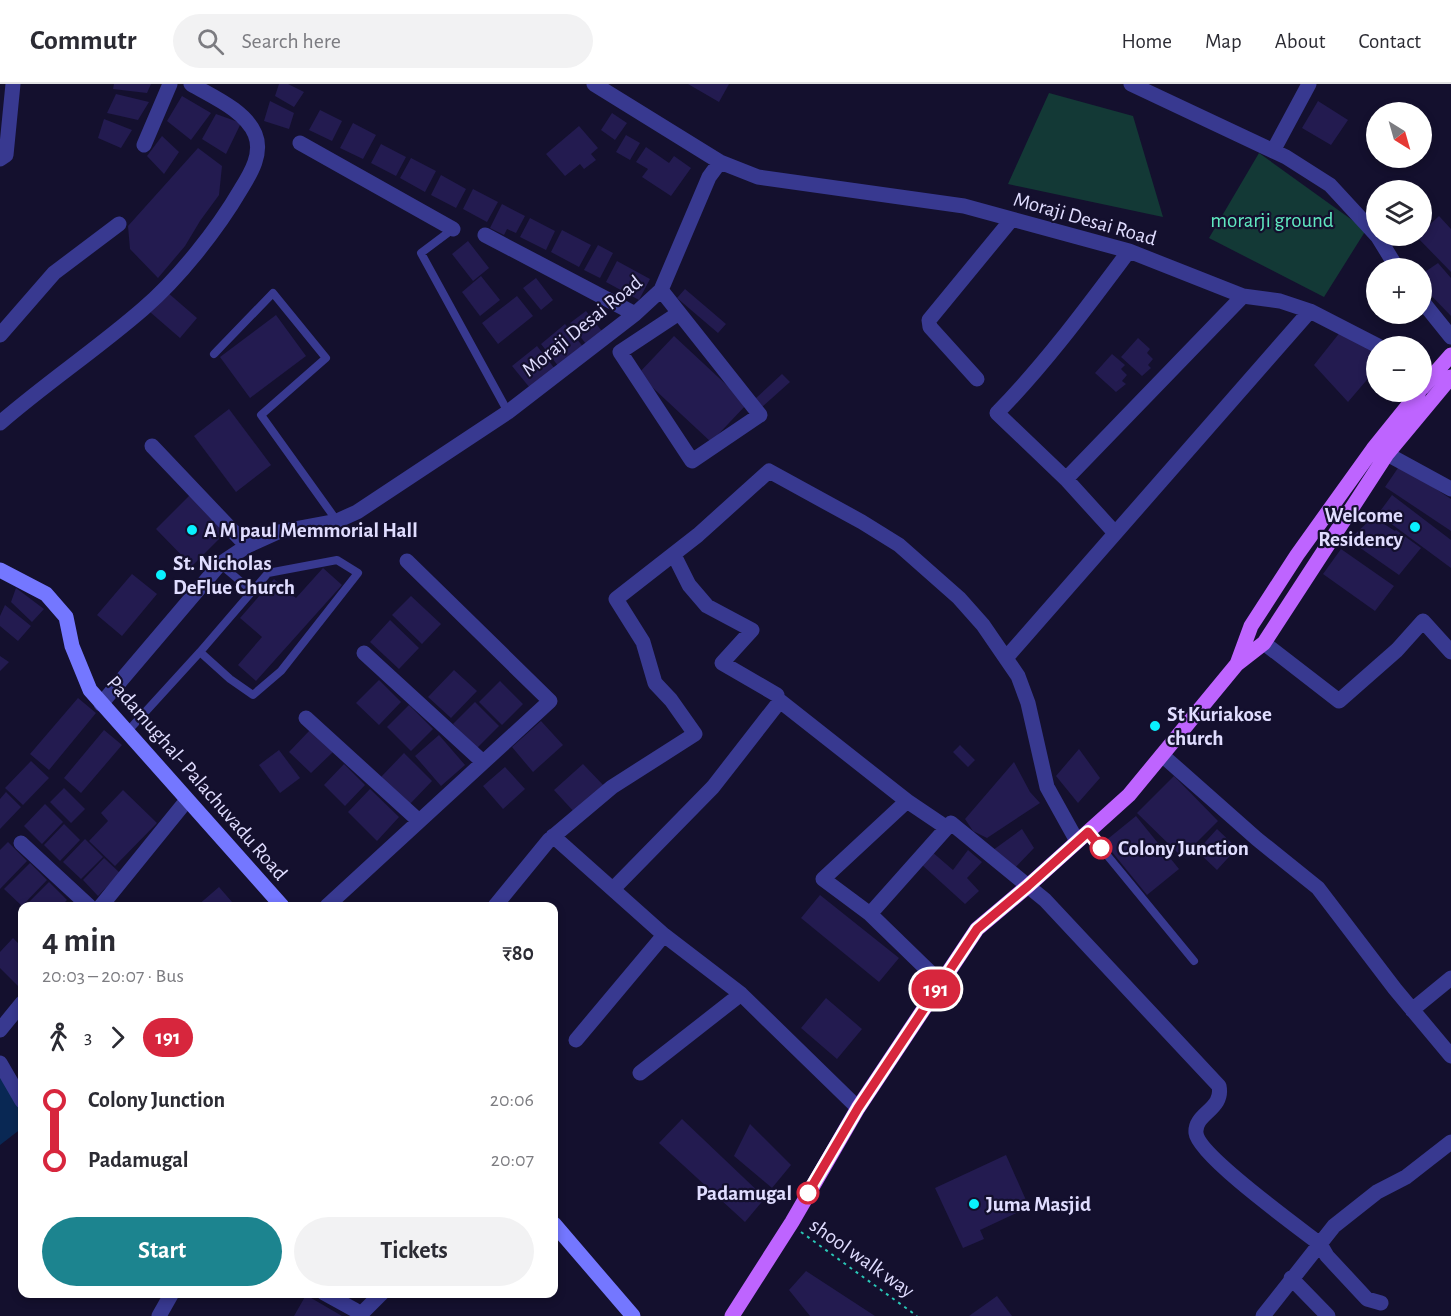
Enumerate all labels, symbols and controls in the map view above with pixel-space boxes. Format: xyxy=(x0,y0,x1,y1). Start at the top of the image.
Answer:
search box xyxy=(173,14,593,68)
icon: search xyxy=(194,25,227,58)
text: Commutr xyxy=(30,27,137,55)
text: Search here xyxy=(242,30,341,52)
text: Home xyxy=(1121,31,1172,52)
text: Map xyxy=(1205,31,1242,52)
text: About xyxy=(1275,31,1325,52)
text: Contact xyxy=(1358,31,1421,52)
north arrow xyxy=(1366,102,1432,168)
map controls xyxy=(1366,102,1432,402)
button: layers xyxy=(1366,180,1432,246)
street label: Moraji Desai Road xyxy=(1011,189,1159,249)
park label: morarji ground xyxy=(1210,210,1334,231)
button: + xyxy=(1366,258,1432,324)
street label: Moraji Desai Road xyxy=(518,271,646,381)
button: − xyxy=(1366,336,1432,402)
place label: Welcome Residency xyxy=(1318,505,1404,550)
place label: A M paul Memmorial Hall xyxy=(204,520,418,541)
marker: Welcome Residency xyxy=(1408,520,1422,534)
marker: A M paul Memmorial Hall xyxy=(185,523,199,537)
place label: St. Nicholas DeFlue Church xyxy=(173,553,295,598)
marker: St. Nicholas DeFlue Church xyxy=(154,568,168,582)
street label: Padamughal- Palachuvadu Road xyxy=(103,672,291,884)
place label: St Kuriakose church xyxy=(1167,704,1272,749)
marker: St Kuriakose church xyxy=(1148,719,1162,733)
marker: Colony Junction xyxy=(1090,837,1112,859)
place label: Colony Junction xyxy=(1118,838,1249,859)
text: 4 min xyxy=(42,925,116,958)
text: ₹80 xyxy=(502,942,534,964)
text: 20:03 – 20:07 · Bus xyxy=(42,966,184,986)
line badge: 191 xyxy=(902,970,970,1008)
text: 191 xyxy=(923,979,949,1000)
icon: walk xyxy=(42,1021,75,1054)
icon: forward xyxy=(101,1021,134,1054)
text: 3 xyxy=(84,1027,92,1047)
text: 191 xyxy=(155,1027,181,1048)
text: Colony Junction xyxy=(88,1089,225,1111)
text: 20:06 xyxy=(490,1090,534,1110)
text: Padamugal xyxy=(88,1149,189,1171)
text: 20:07 xyxy=(491,1150,534,1170)
marker: Padamugal xyxy=(797,1182,819,1204)
place label: Padamugal xyxy=(696,1183,792,1204)
place label: Juma Masjid xyxy=(986,1194,1091,1215)
marker: Juma Masjid xyxy=(967,1197,981,1211)
street label: shool walk way xyxy=(806,1214,918,1302)
button: Start xyxy=(42,1217,282,1286)
button: Tickets xyxy=(294,1217,534,1286)

